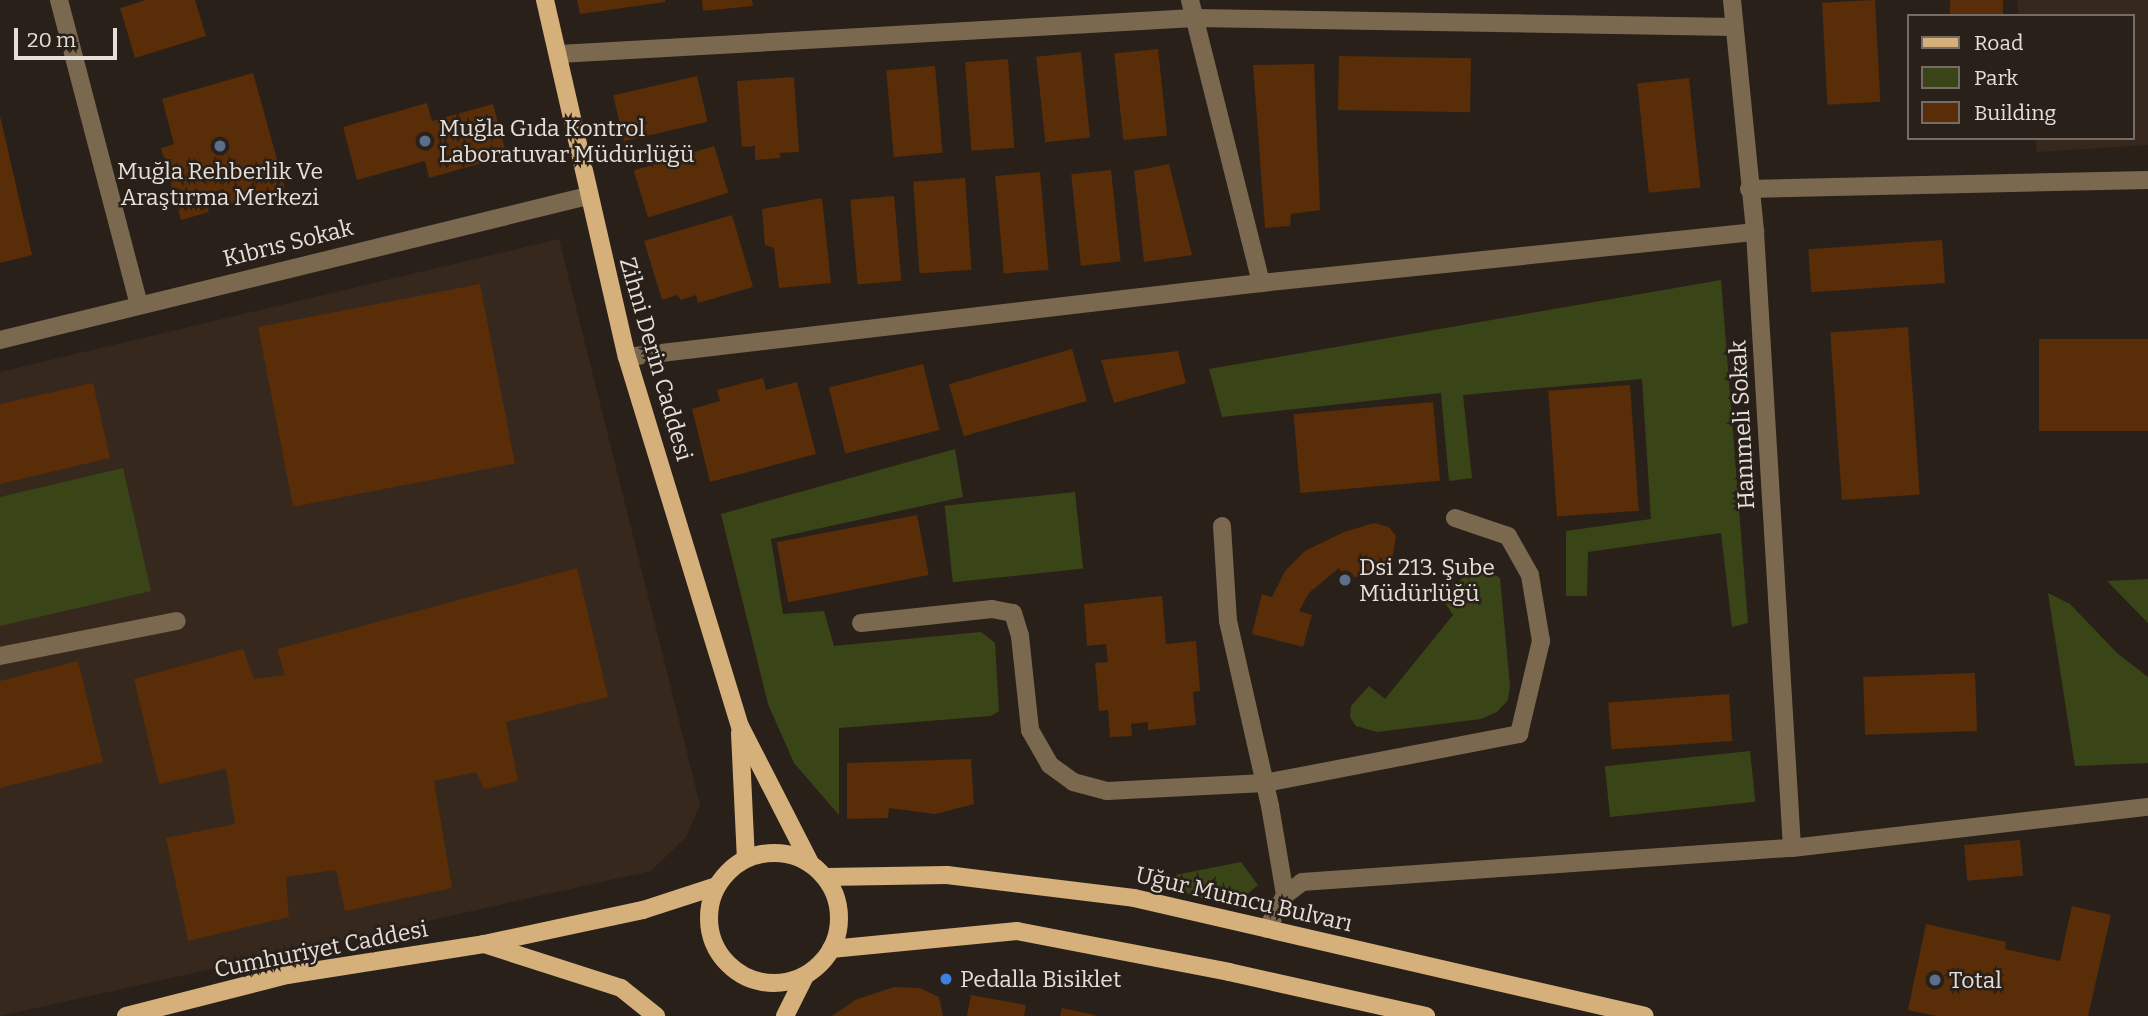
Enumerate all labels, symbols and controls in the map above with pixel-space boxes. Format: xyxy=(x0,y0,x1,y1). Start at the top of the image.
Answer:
scale bar xyxy=(18,14,121,58)
legend xyxy=(1906,14,2134,140)
text: 20 m xyxy=(27,27,76,53)
text: Road xyxy=(1974,30,2023,56)
text: Park xyxy=(1974,65,2018,91)
text: Building xyxy=(1974,100,2056,126)
place label: Muğla Gıda Kontrol Laboratuvar Müdürlüğü xyxy=(439,114,694,168)
marker: Muğla Gıda Kontrol Laboratuvar Müdürlüğü xyxy=(417,133,433,149)
marker: Muğla Rehberlik Ve Araştırma Merkezi xyxy=(212,138,228,154)
place label: Muğla Rehberlik Ve Araştırma Merkezi xyxy=(117,157,323,211)
street label: Kıbrıs Sokak xyxy=(220,214,356,272)
street label: Zihni Derin Caddesi xyxy=(614,254,698,464)
street label: Hanımeli Sokak xyxy=(1724,340,1760,510)
place label: Dsi 213. Şube Müdürlüğü xyxy=(1359,553,1495,607)
marker: Dsi 213. Şube Müdürlüğü xyxy=(1337,572,1353,588)
street label: Uğur Mumcu Bulvarı xyxy=(1133,861,1355,937)
street label: Cumhuriyet Caddesi xyxy=(212,915,430,983)
place label: Pedalla Bisiklet xyxy=(960,965,1121,993)
place label: Total xyxy=(1949,966,2002,994)
marker: Pedalla Bisiklet xyxy=(938,971,954,987)
marker: Total xyxy=(1927,972,1943,988)

